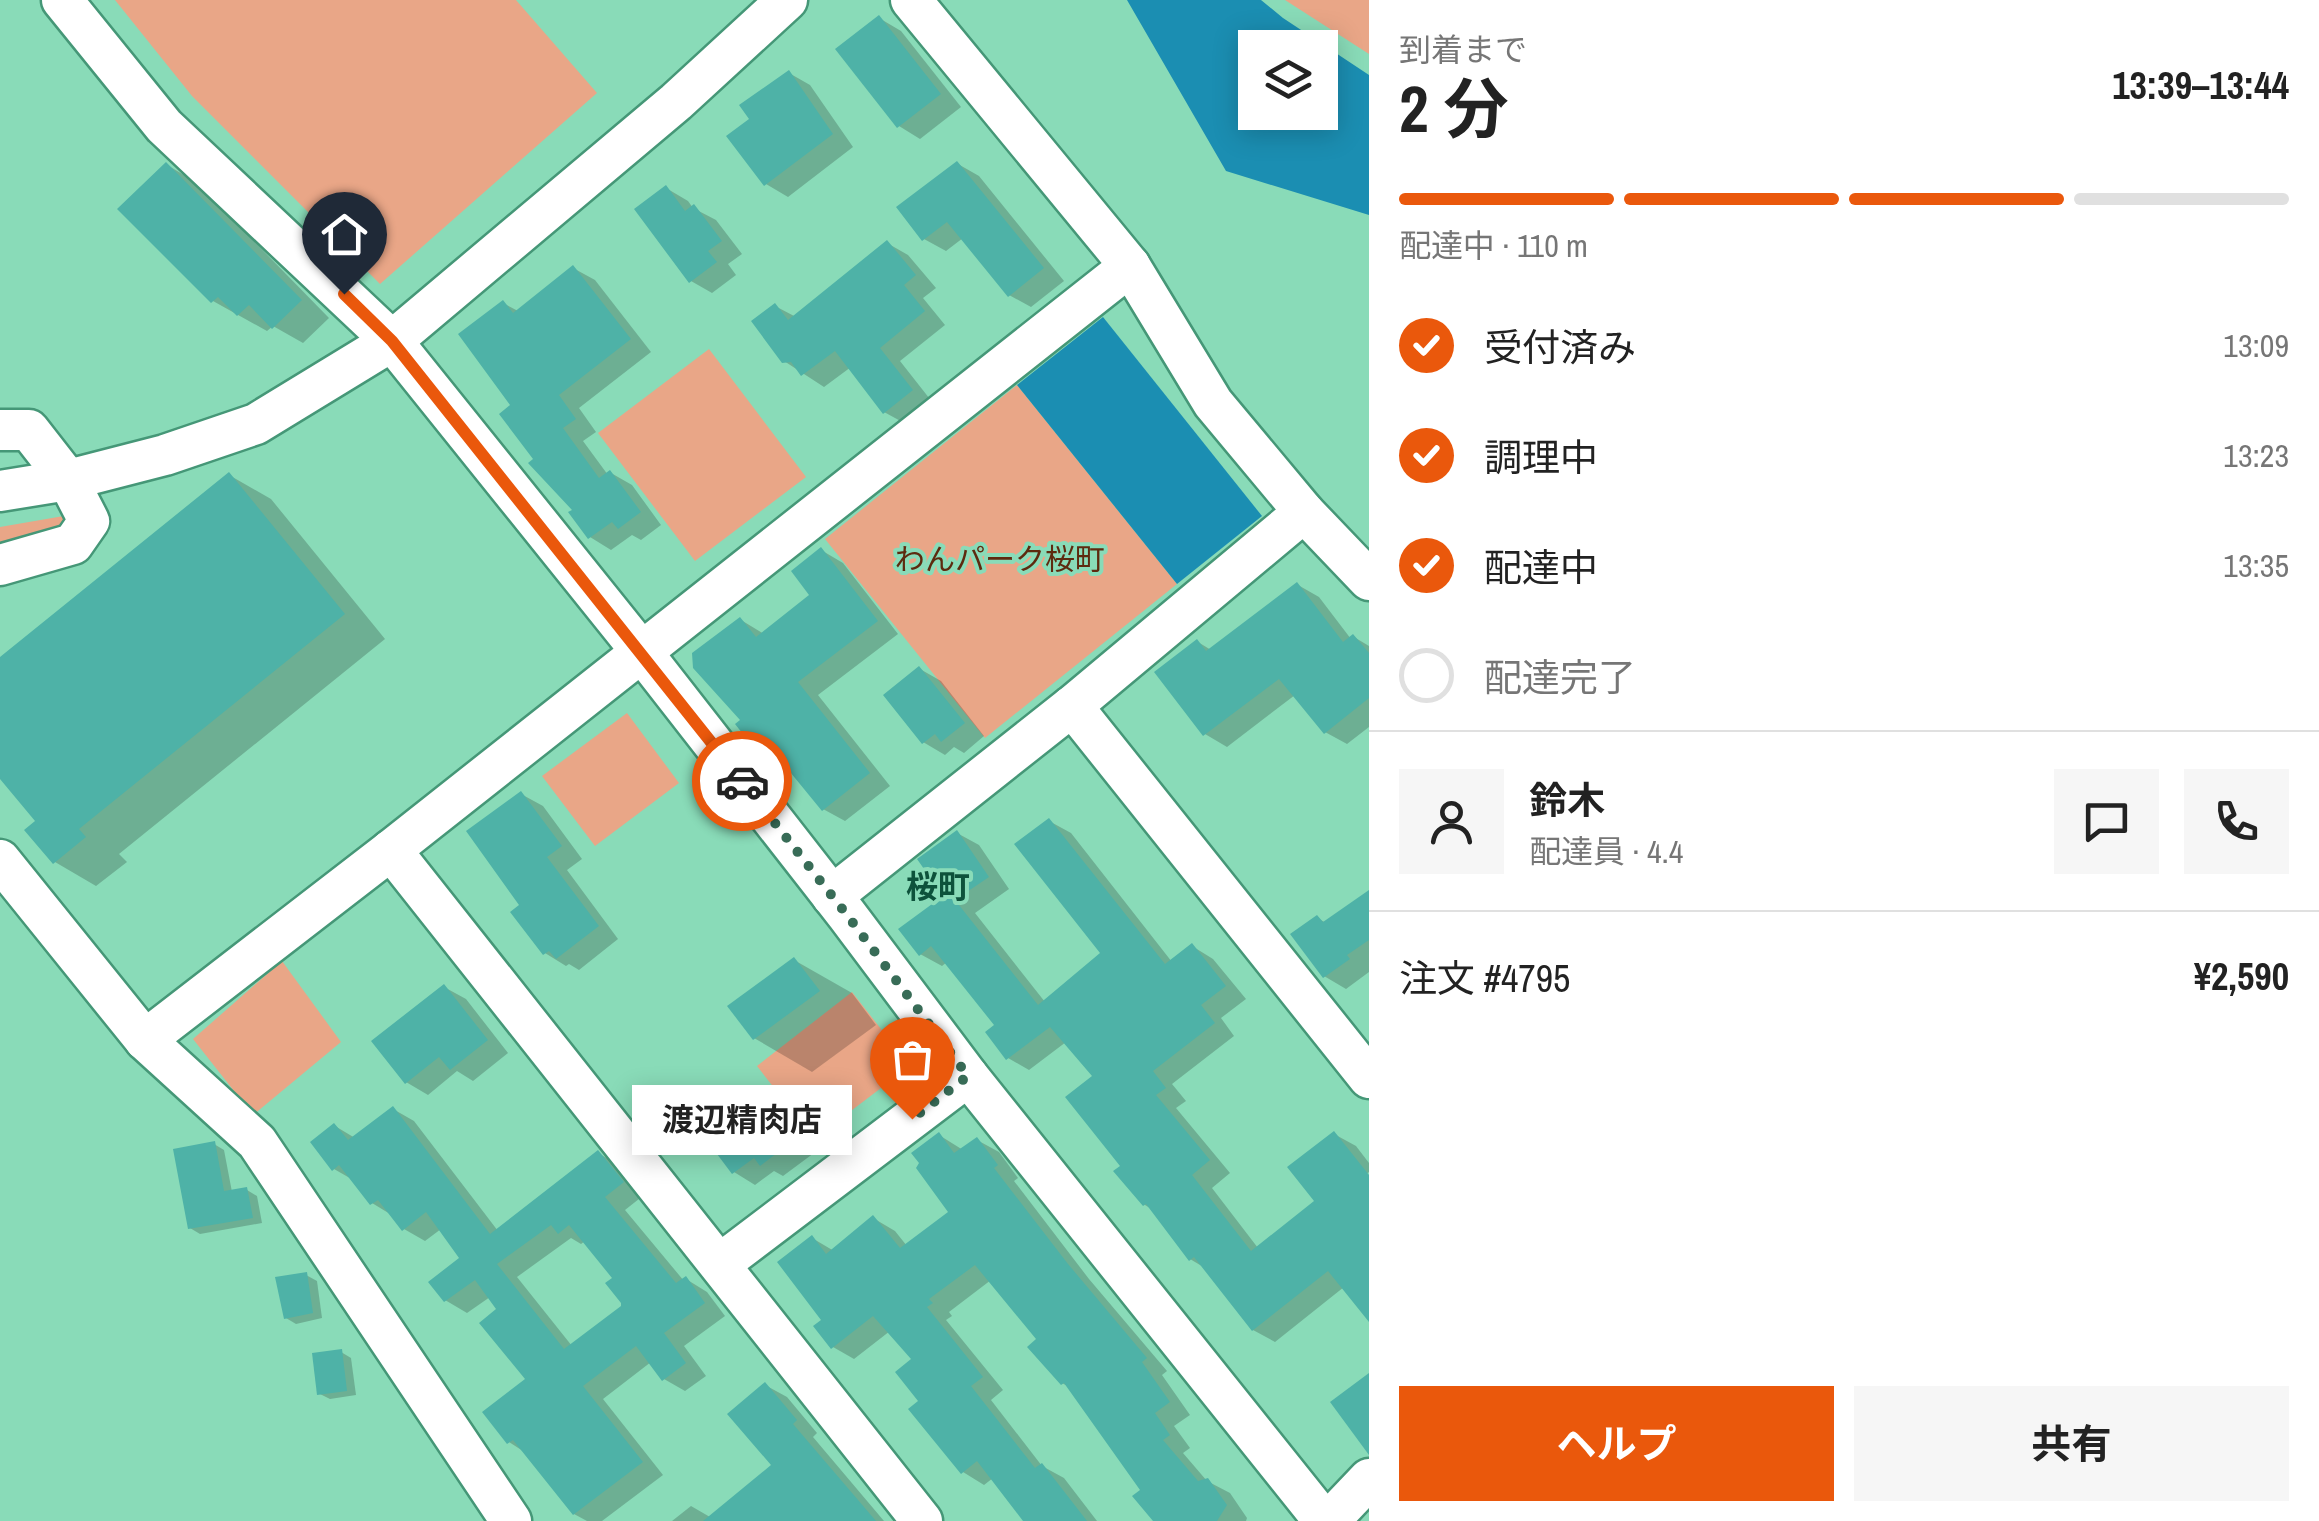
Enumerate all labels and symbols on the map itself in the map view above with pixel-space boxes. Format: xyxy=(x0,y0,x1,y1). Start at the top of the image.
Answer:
pin xyxy=(302,192,387,295)
park label: わんパーク桜町 xyxy=(895,539,1105,579)
courier xyxy=(692,731,792,831)
district label: 桜町 xyxy=(906,865,970,908)
pin xyxy=(870,1017,955,1120)
callout: 渡辺精肉店 xyxy=(632,1084,852,1154)

